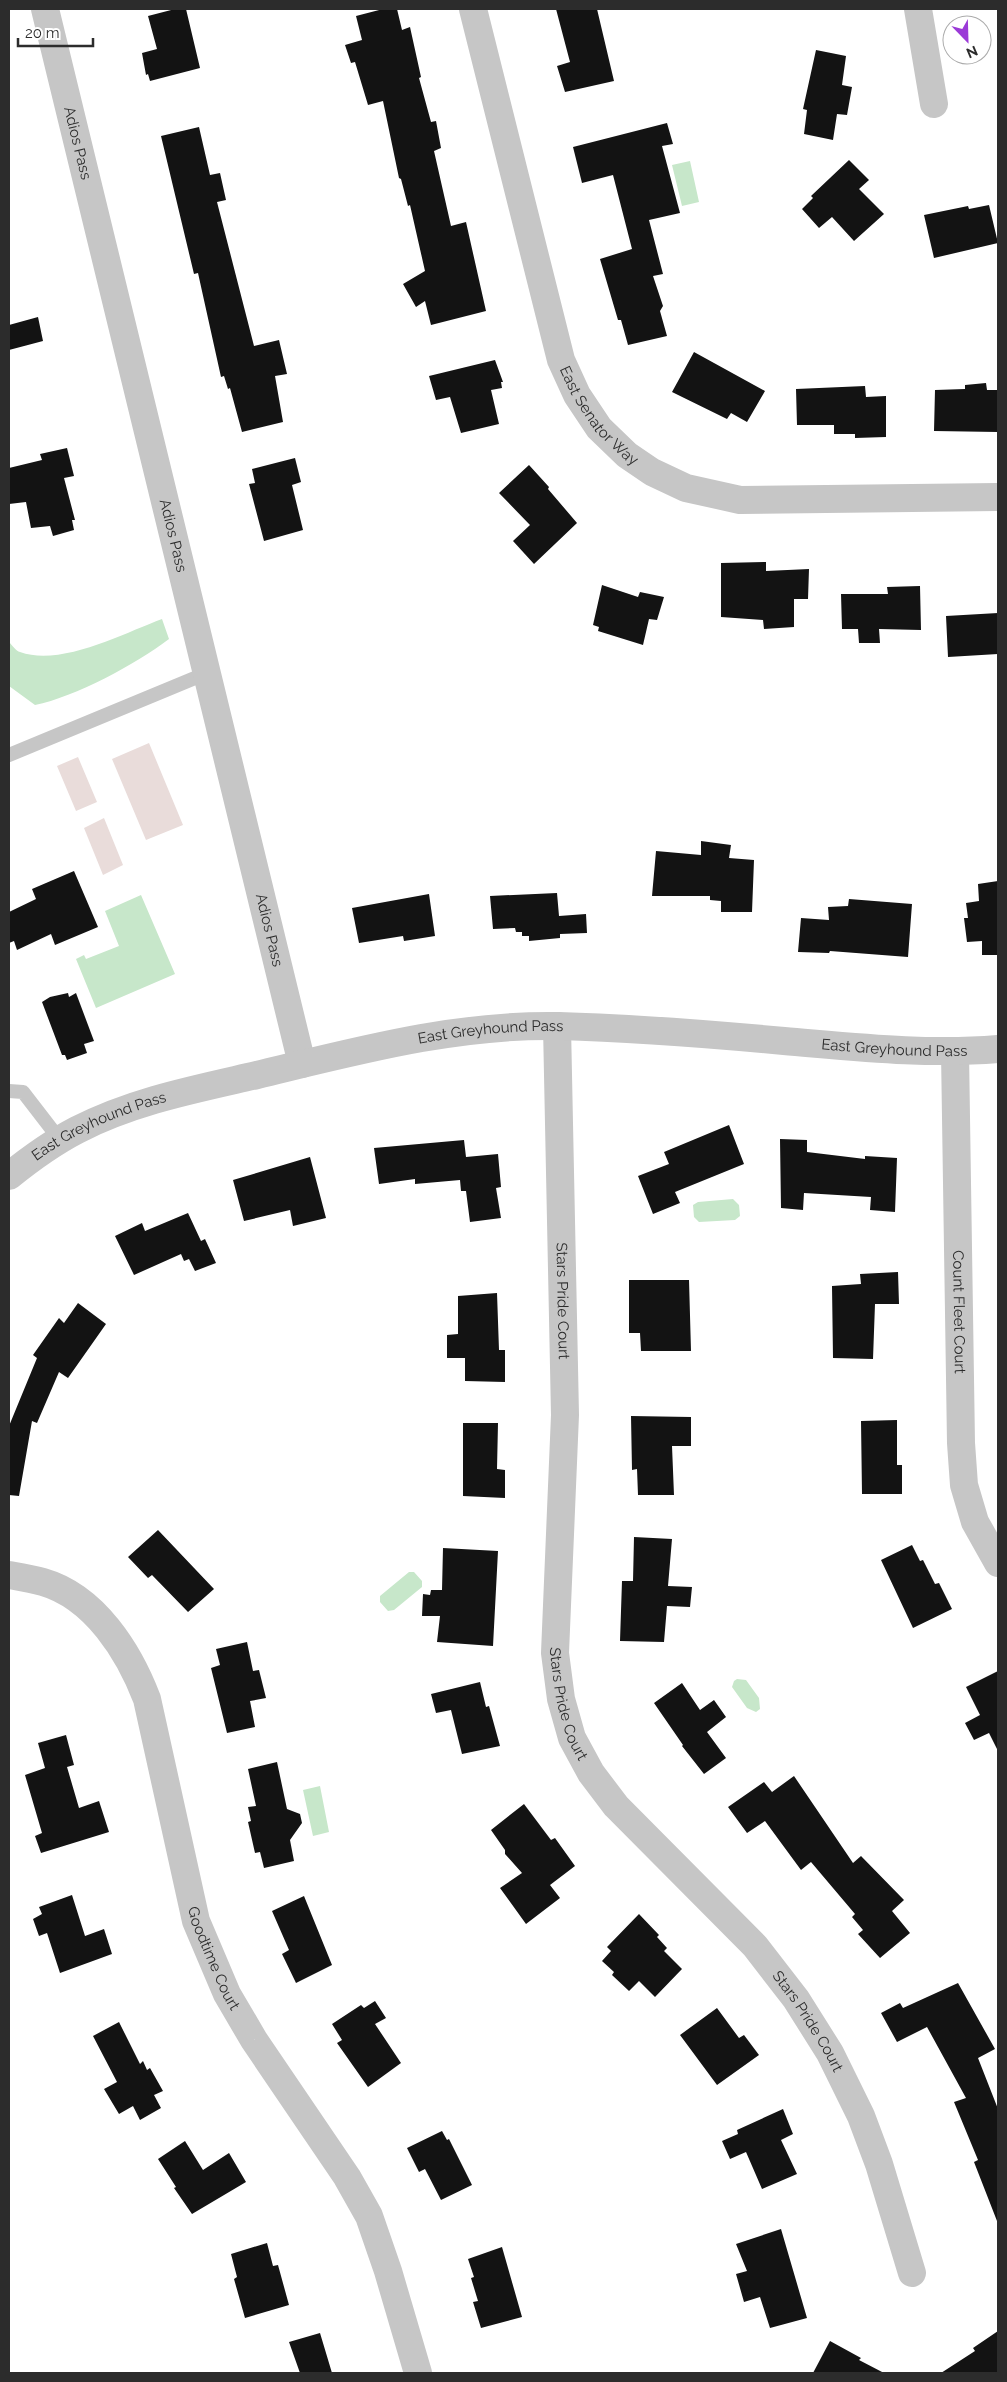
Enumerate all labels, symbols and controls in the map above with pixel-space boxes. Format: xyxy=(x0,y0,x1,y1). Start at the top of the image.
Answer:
scale bar xyxy=(18,15,92,47)
north arrow xyxy=(942,15,992,65)
text: 20 m xyxy=(25,24,60,42)
text: N xyxy=(964,43,980,61)
street label: Adios Pass xyxy=(60,105,95,181)
street label: East Senator Way xyxy=(556,363,642,469)
street label: Adios Pass xyxy=(156,497,191,574)
street label: Adios Pass xyxy=(252,892,287,968)
street label: East Greyhound Pass xyxy=(416,1017,564,1048)
street label: East Greyhound Pass xyxy=(821,1035,968,1060)
street label: East Greyhound Pass xyxy=(28,1088,168,1165)
street label: Stars Pride Court xyxy=(552,1242,573,1360)
street label: Count Fleet Court xyxy=(949,1250,969,1374)
street label: Stars Pride Court xyxy=(546,1647,591,1764)
street label: Goodtime Court xyxy=(184,1905,244,2013)
street label: Stars Pride Court xyxy=(769,1967,847,2075)

